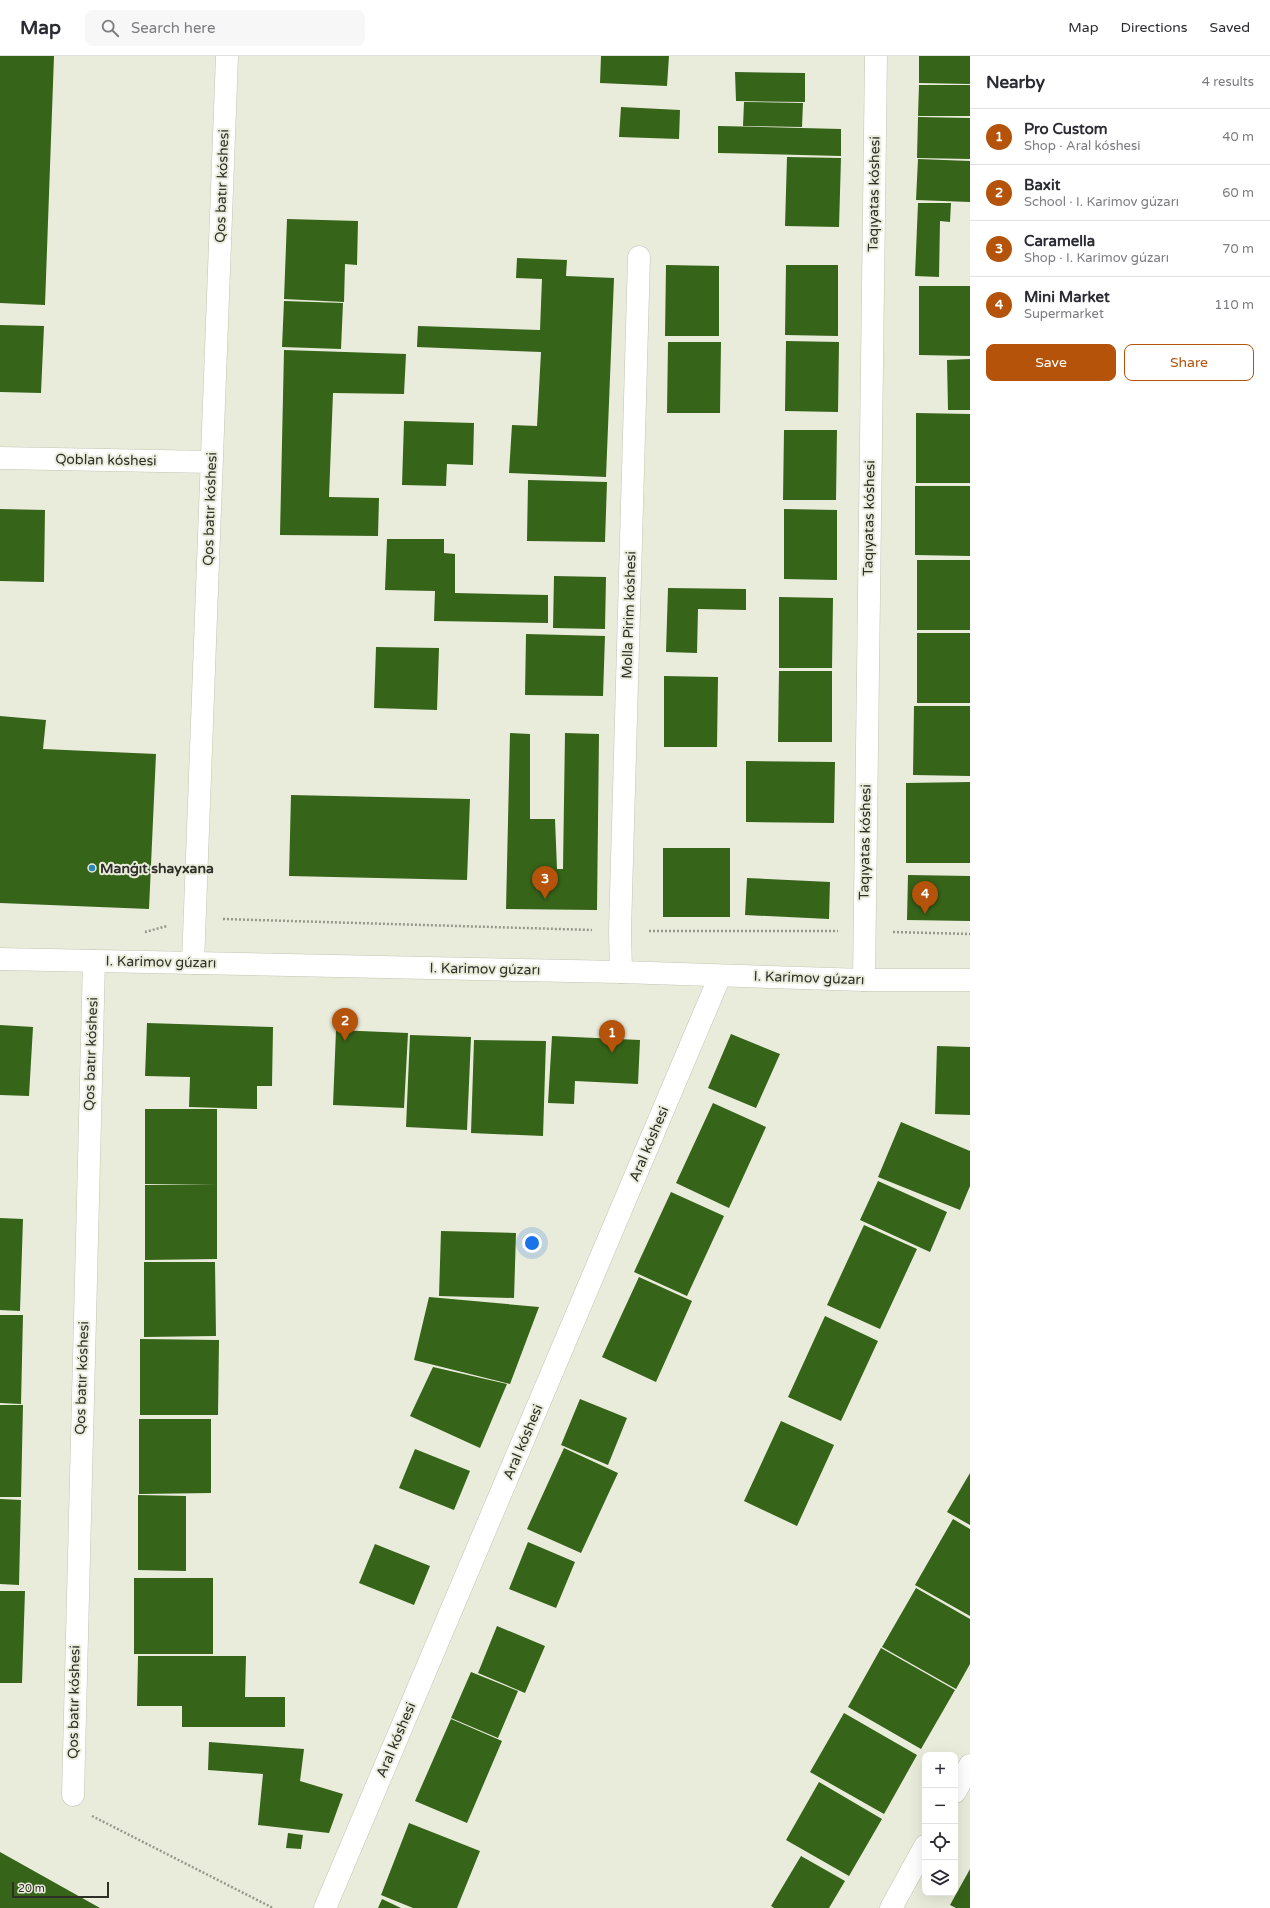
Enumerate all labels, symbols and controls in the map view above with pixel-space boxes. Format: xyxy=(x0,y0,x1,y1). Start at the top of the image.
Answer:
search box xyxy=(85,10,365,46)
text: Map xyxy=(20,17,61,39)
icon: search xyxy=(99,17,121,39)
text: Search here xyxy=(131,19,215,37)
text: Map xyxy=(1068,19,1099,36)
text: Directions xyxy=(1121,19,1188,36)
text: Saved xyxy=(1210,19,1250,36)
text: Nearby xyxy=(986,72,1045,93)
text: 4 results xyxy=(1202,74,1254,90)
text: Pro Custom xyxy=(1024,120,1108,138)
street label: Qos batır kóshesi xyxy=(212,129,232,243)
text: 1 xyxy=(995,129,1003,145)
text: 40 m xyxy=(1222,129,1254,145)
street label: Taqıyatas kóshesi xyxy=(864,136,884,252)
text: Shop · Aral kóshesi xyxy=(1024,138,1140,154)
text: Baxit xyxy=(1024,176,1060,194)
text: 2 xyxy=(995,185,1003,201)
text: 60 m xyxy=(1222,185,1254,201)
text: School · I. Karimov gúzarı xyxy=(1024,194,1179,210)
text: Caramella xyxy=(1024,232,1095,250)
text: 3 xyxy=(995,241,1003,257)
text: 70 m xyxy=(1222,241,1254,257)
text: Shop · I. Karimov gúzarı xyxy=(1024,250,1169,266)
text: Mini Market xyxy=(1024,288,1110,306)
text: 4 xyxy=(995,297,1003,313)
text: 110 m xyxy=(1214,297,1254,313)
text: Supermarket xyxy=(1024,306,1104,322)
button: Save xyxy=(986,344,1116,381)
button: Share xyxy=(1124,344,1254,381)
street label: Qoblan kóshesi xyxy=(55,451,157,469)
street label: Qos batır kóshesi xyxy=(200,452,220,566)
street label: Taqıyatas kóshesi xyxy=(859,460,879,576)
street label: Molla Pirim kóshesi xyxy=(618,551,640,679)
street label: Taqıyatas kóshesi xyxy=(855,784,875,900)
place label: Manǵıt shayxana xyxy=(100,860,214,877)
marker: Manǵıt shayxana xyxy=(87,863,97,873)
pin: 3 xyxy=(532,866,558,899)
pin: 4 xyxy=(912,881,938,914)
street label: I. Karimov gúzarı xyxy=(105,953,217,971)
street label: I. Karimov gúzarı xyxy=(429,960,541,978)
street label: I. Karimov gúzarı xyxy=(753,968,865,988)
street label: Qos batır kóshesi xyxy=(81,997,101,1111)
pin: 2 xyxy=(332,1008,358,1041)
pin: 1 xyxy=(599,1020,625,1053)
street label: Aral kóshesi xyxy=(626,1104,672,1184)
your location xyxy=(522,1233,542,1253)
street label: Qos batır kóshesi xyxy=(72,1321,92,1435)
street label: Aral kóshesi xyxy=(500,1402,546,1482)
street label: Qos batır kóshesi xyxy=(65,1645,83,1759)
street label: Aral kóshesi xyxy=(373,1700,419,1780)
map controls xyxy=(922,1752,958,1896)
button: + xyxy=(922,1752,958,1788)
button: − xyxy=(922,1788,958,1824)
button: locate xyxy=(922,1824,958,1860)
button: layers xyxy=(922,1860,958,1896)
scale bar xyxy=(12,1880,109,1899)
text: 20 m xyxy=(18,1882,45,1895)

